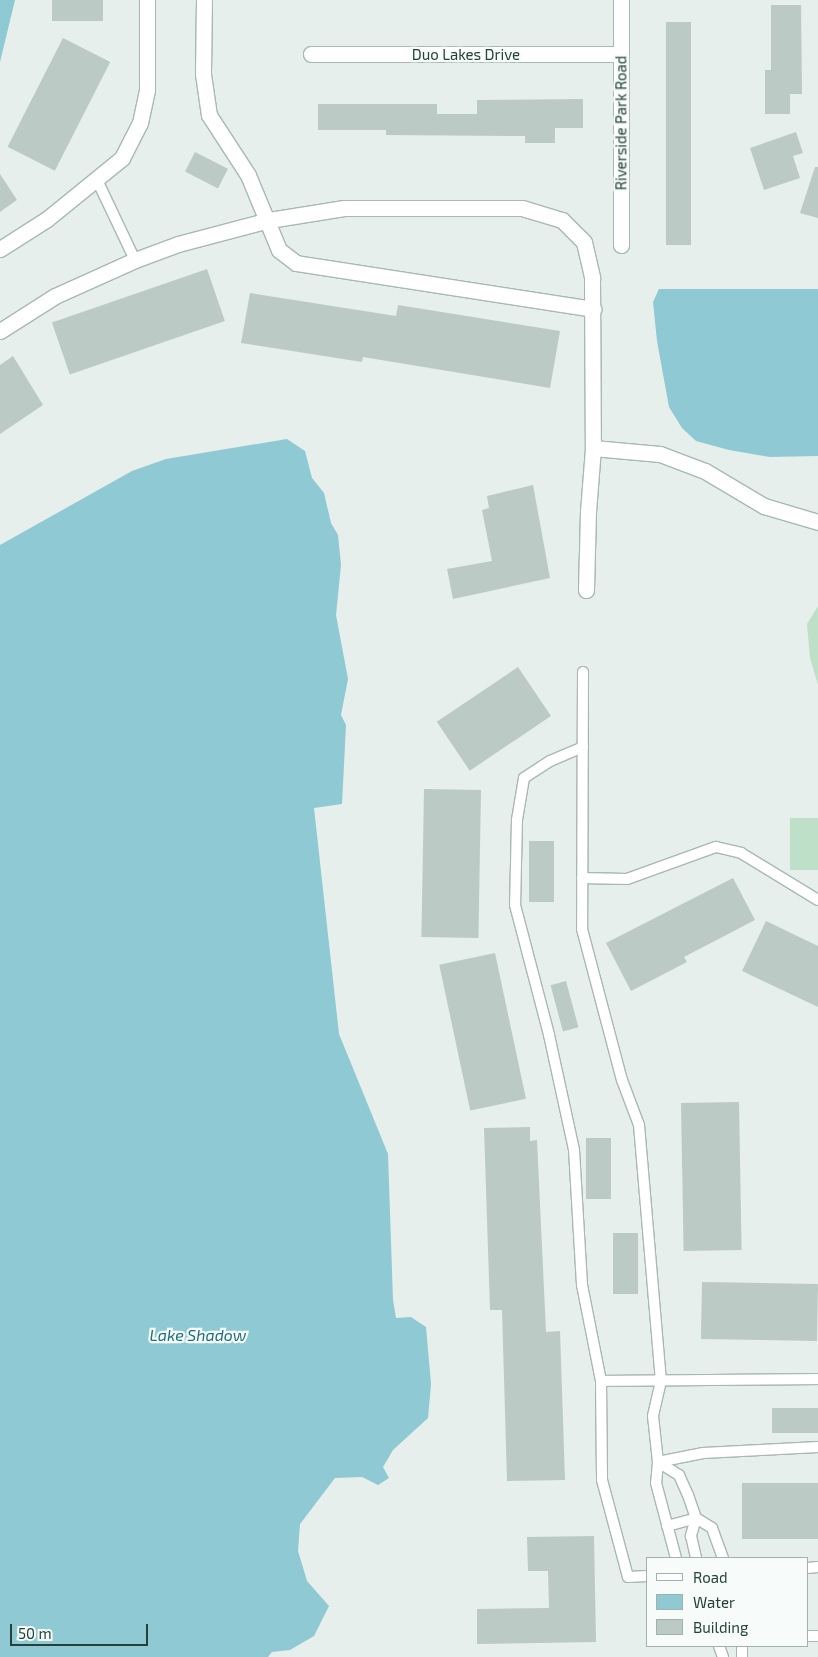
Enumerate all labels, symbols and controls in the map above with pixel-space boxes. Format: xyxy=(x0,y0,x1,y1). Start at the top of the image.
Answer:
street label: Duo Lakes Drive xyxy=(412,46,520,64)
street label: Riverside Park Road xyxy=(612,56,630,190)
water label: Lake Shadow xyxy=(150,1325,246,1345)
legend xyxy=(646,1557,808,1647)
text: Road xyxy=(693,1568,728,1586)
text: Water xyxy=(693,1593,735,1611)
scale bar xyxy=(12,1614,150,1646)
text: Building xyxy=(693,1618,748,1636)
text: 50 m xyxy=(18,1624,52,1642)

